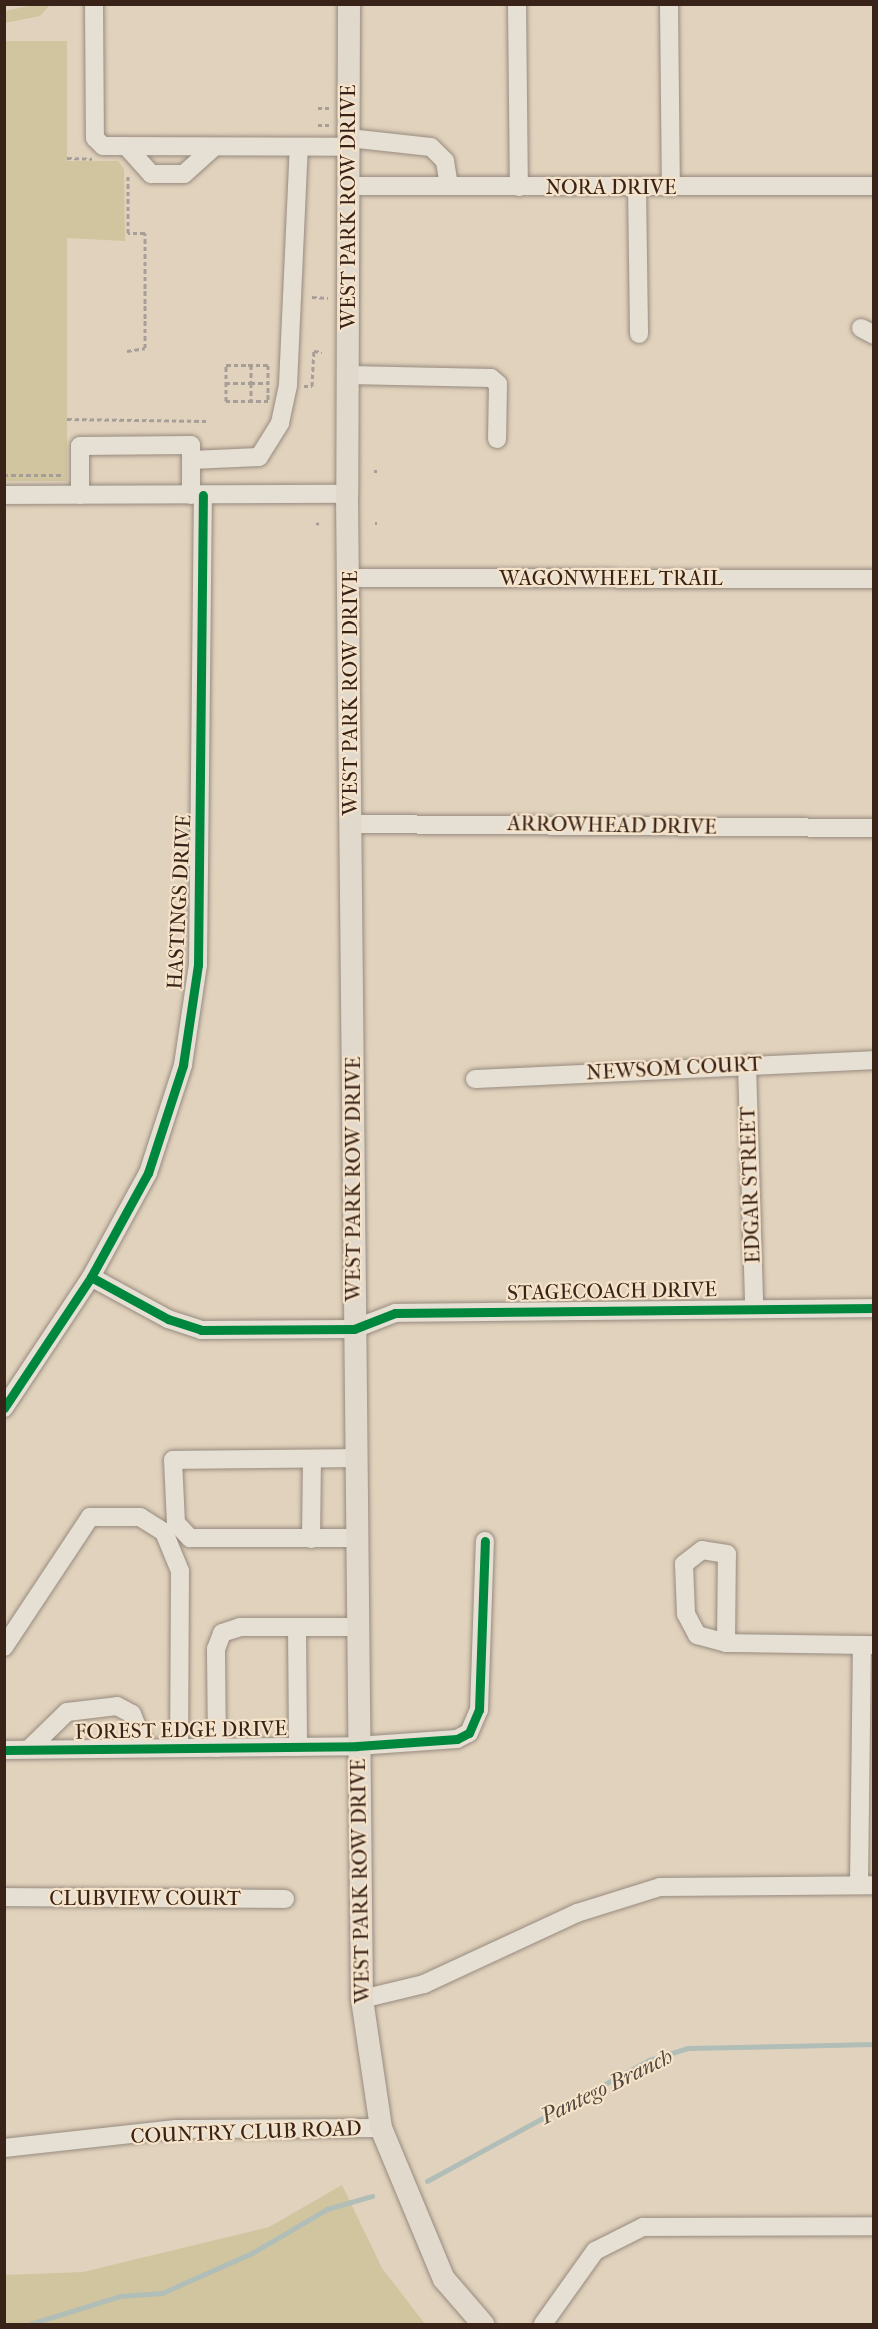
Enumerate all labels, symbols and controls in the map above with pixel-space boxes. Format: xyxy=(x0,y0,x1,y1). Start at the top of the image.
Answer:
street label: WEST PARK ROW DRIVE xyxy=(335,85,361,329)
street label: NORA DRIVE xyxy=(545,174,677,200)
street label: WAGONWHEEL TRAIL xyxy=(499,565,723,591)
street label: WEST PARK ROW DRIVE xyxy=(337,571,363,815)
street label: ARROWHEAD DRIVE xyxy=(507,811,717,839)
street label: HASTINGS DRIVE xyxy=(162,814,196,990)
street label: NEWSOM COURT xyxy=(586,1051,762,1085)
street label: WEST PARK ROW DRIVE xyxy=(340,1057,366,1301)
street label: EDGAR STREET xyxy=(735,1106,765,1264)
street label: STAGECOACH DRIVE xyxy=(507,1277,717,1305)
street label: FOREST EDGE DRIVE xyxy=(75,1716,287,1744)
street label: WEST PARK ROW DRIVE xyxy=(345,1758,375,2004)
street label: CLUBVIEW COURT xyxy=(49,1885,241,1911)
water label: Pantego Branch xyxy=(537,2044,677,2130)
street label: COUNTRY CLUB ROAD xyxy=(130,2115,362,2149)

